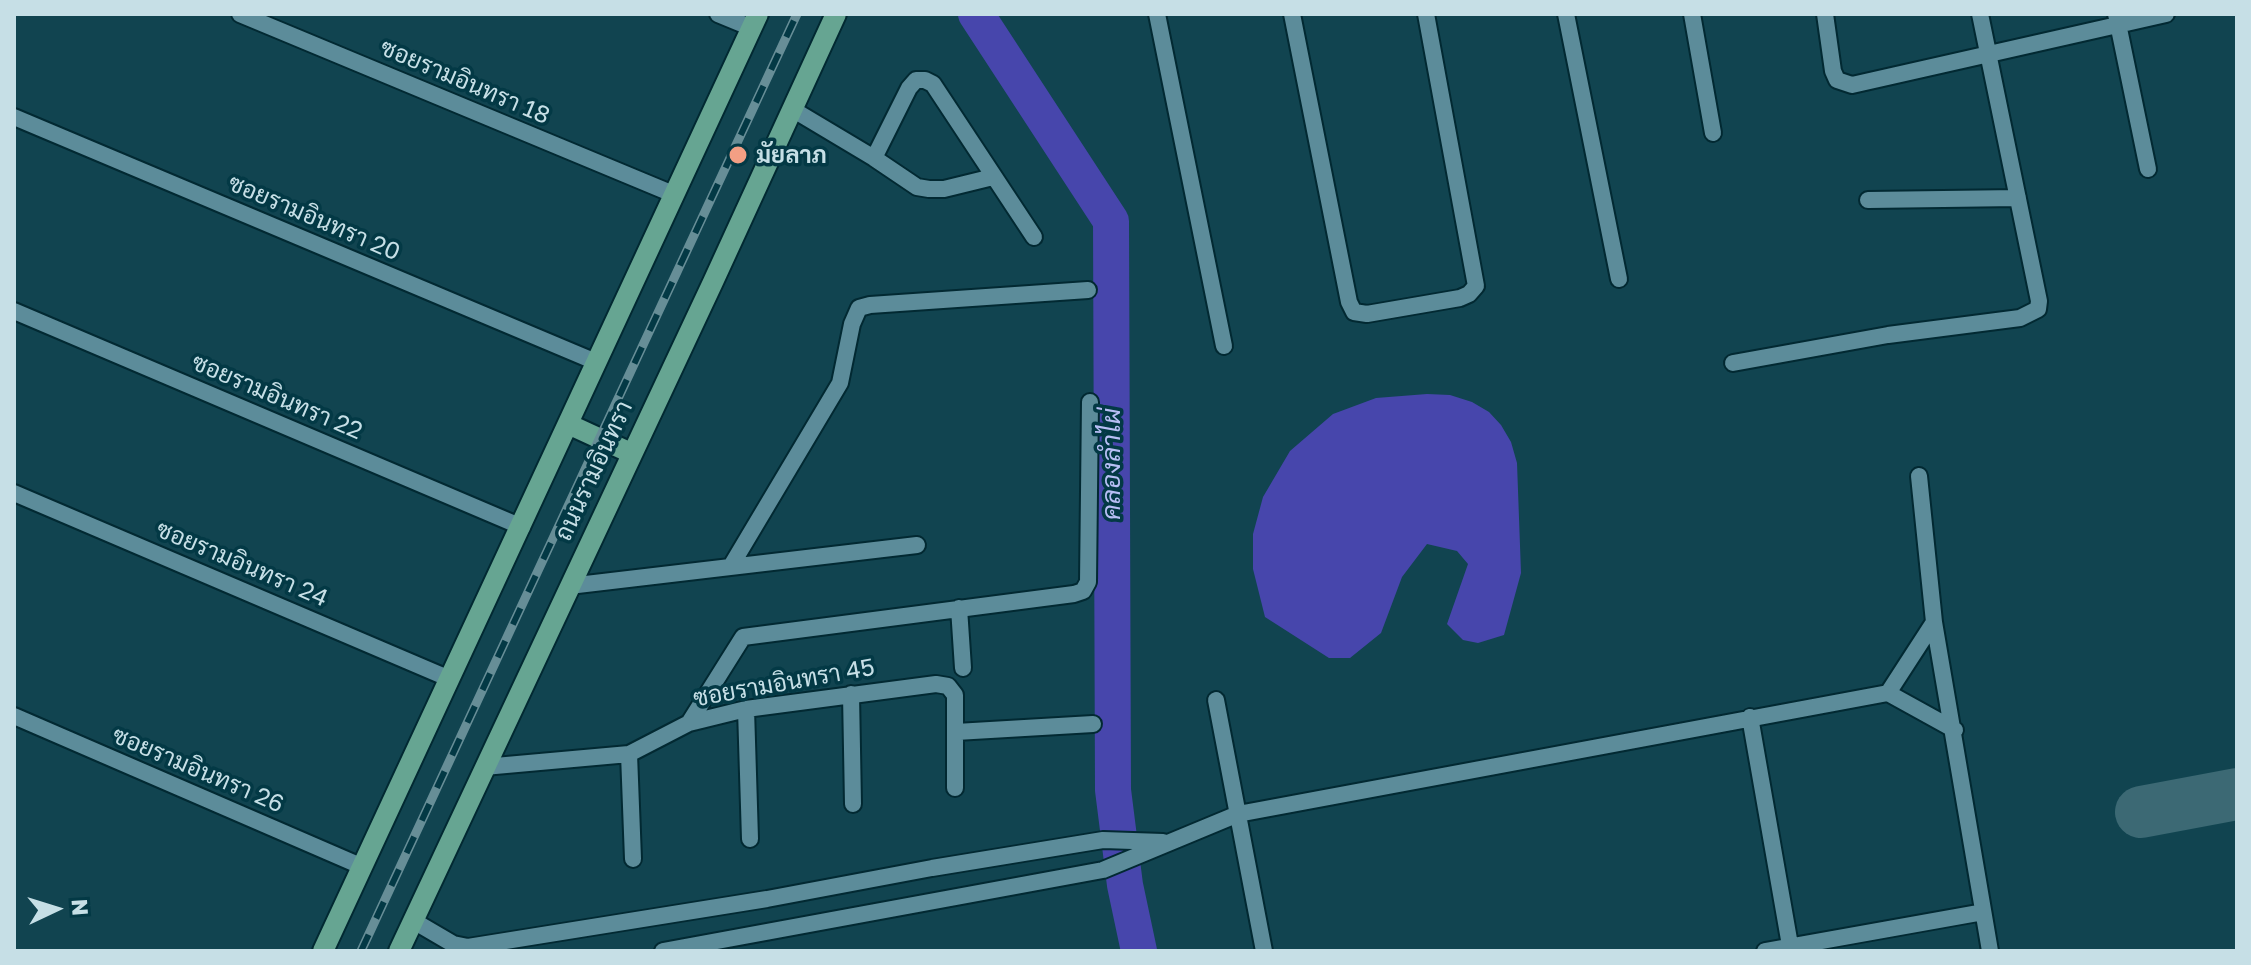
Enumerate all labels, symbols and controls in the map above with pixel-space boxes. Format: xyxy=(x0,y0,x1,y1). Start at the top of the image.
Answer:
street label: ซอยรามอินทรา 18 xyxy=(376,33,554,131)
place label: มัยลาภ xyxy=(756,141,827,169)
marker: มัยลาภ xyxy=(727,144,749,166)
street label: ซอยรามอินทรา 20 xyxy=(224,169,404,267)
street label: ซอยรามอินทรา 22 xyxy=(187,348,367,446)
street label: ถนนรามอินทรา xyxy=(549,397,639,545)
water label: คลองลำไผ่ xyxy=(1096,408,1128,520)
street label: ซอยรามอินทรา 24 xyxy=(152,515,332,613)
street label: ซอยรามอินทรา 45 xyxy=(691,653,877,713)
street label: ซอยรามอินทรา 26 xyxy=(108,721,288,819)
north arrow xyxy=(16,869,96,949)
text: N xyxy=(66,898,94,917)

